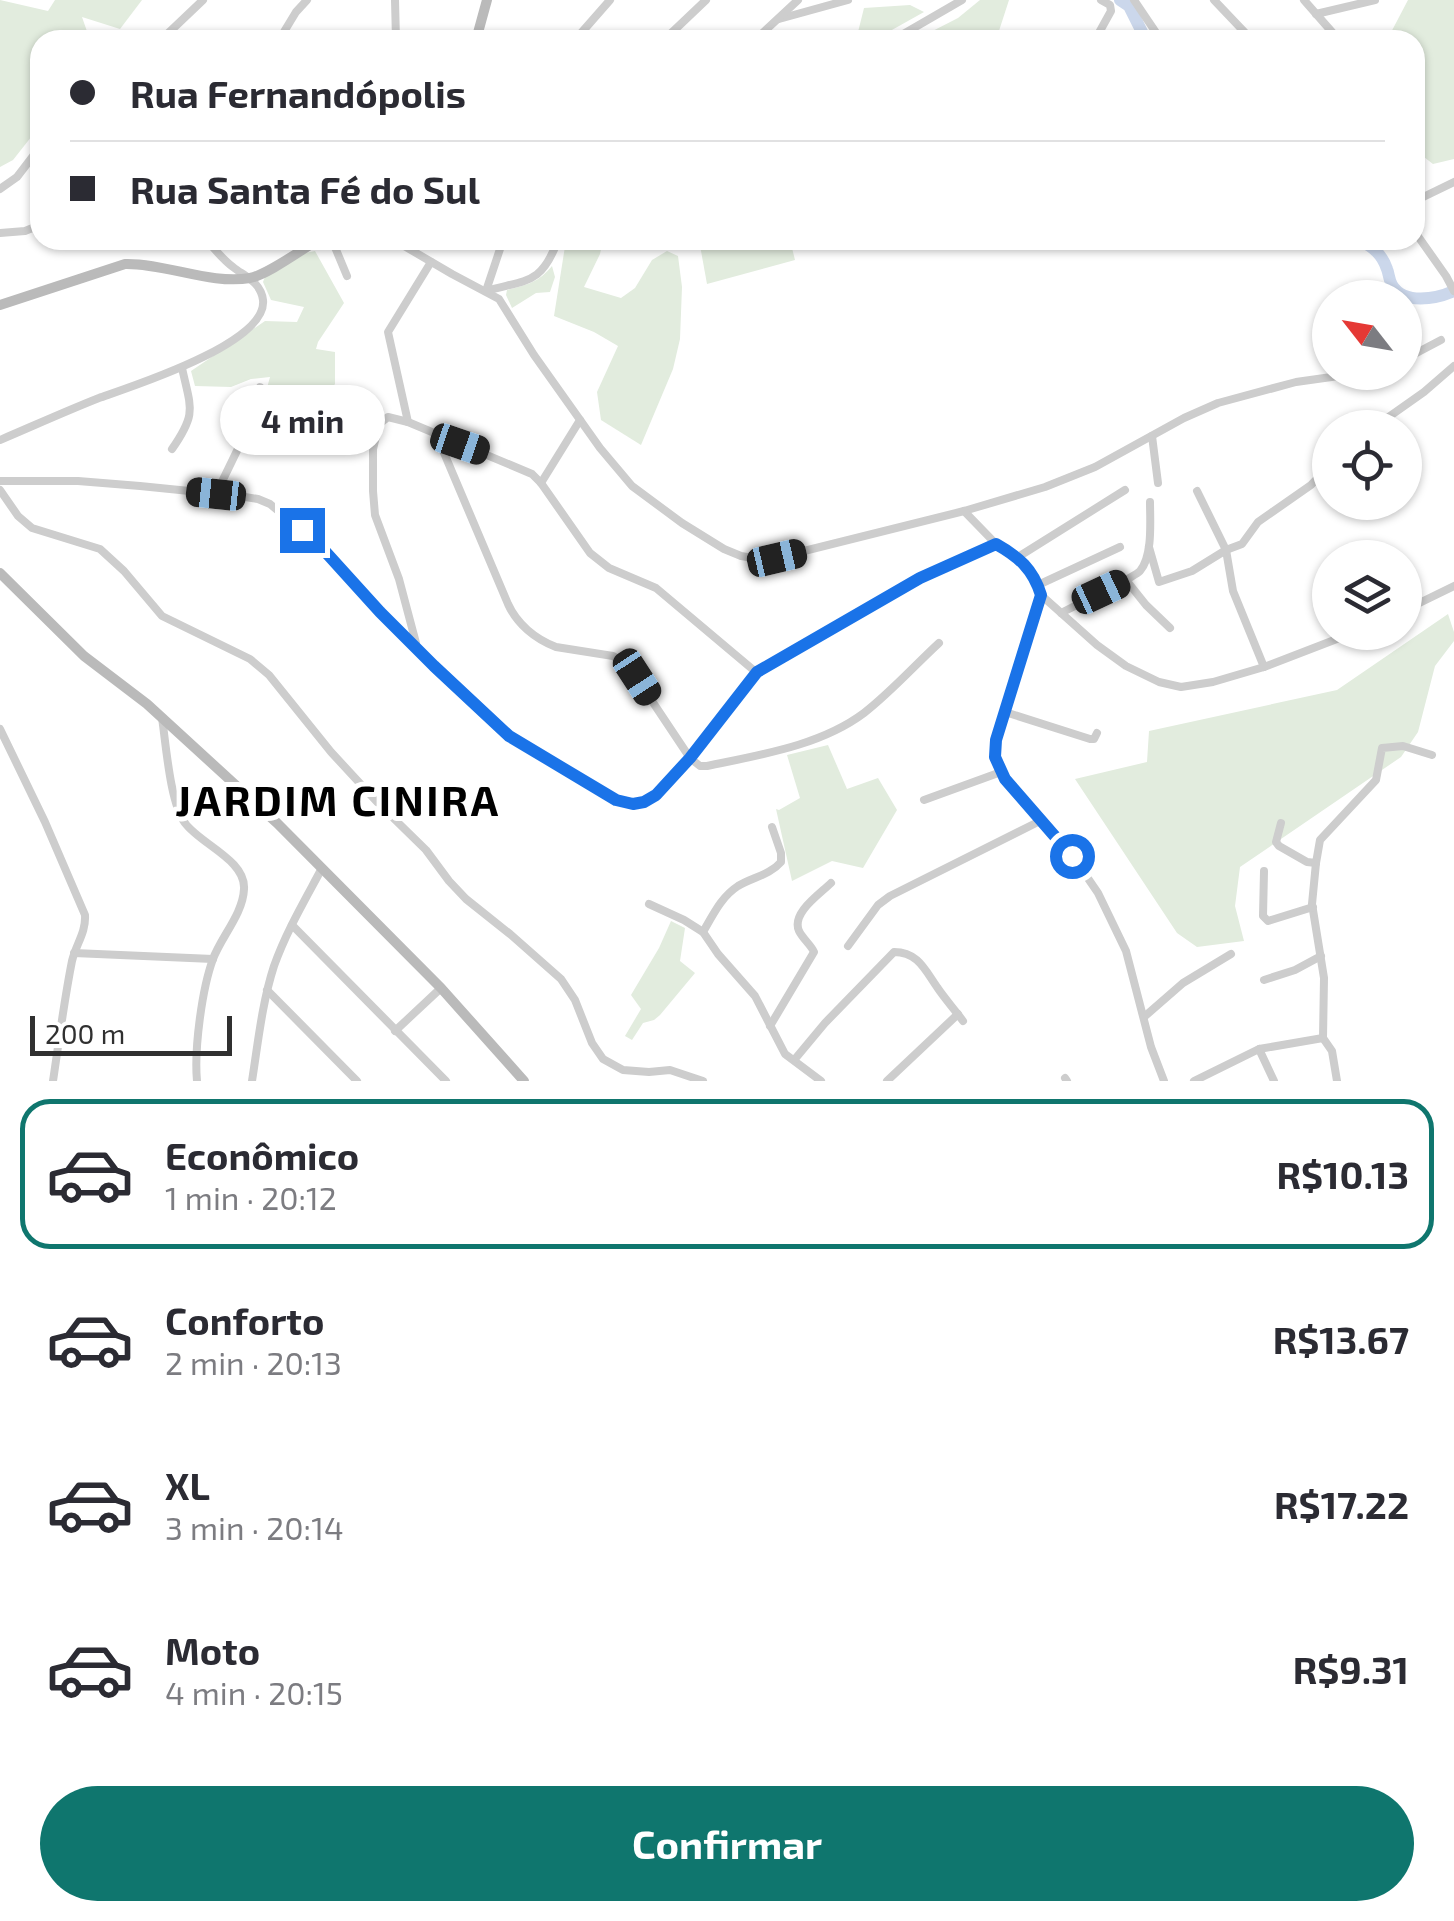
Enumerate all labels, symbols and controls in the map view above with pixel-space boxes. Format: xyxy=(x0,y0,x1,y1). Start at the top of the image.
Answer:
text: Rua Fernandópolis xyxy=(130,70,466,116)
text: Rua Santa Fé do Sul xyxy=(130,166,480,212)
north arrow xyxy=(1312,280,1422,390)
map controls xyxy=(1312,280,1422,650)
callout: 4 min xyxy=(220,385,384,455)
text: 4 min xyxy=(261,401,344,439)
button: locate xyxy=(1312,410,1422,520)
car xyxy=(427,420,493,468)
car xyxy=(185,476,247,512)
route end xyxy=(280,508,325,553)
car xyxy=(744,537,810,579)
button: layers xyxy=(1312,540,1422,650)
car xyxy=(1067,566,1135,618)
car xyxy=(608,644,666,710)
district label: JARDIM CINIRA xyxy=(175,774,501,824)
route start xyxy=(1050,834,1095,879)
scale bar xyxy=(30,1011,232,1056)
text: 200 m xyxy=(45,1016,125,1050)
icon: car xyxy=(45,1129,135,1219)
text: Econômico xyxy=(165,1132,359,1178)
text: R$10.13 xyxy=(1276,1151,1409,1197)
text: 1 min · 20:12 xyxy=(165,1178,337,1216)
icon: car xyxy=(45,1294,135,1384)
text: Conforto xyxy=(165,1297,324,1343)
text: R$13.67 xyxy=(1273,1316,1409,1362)
text: 2 min · 20:13 xyxy=(165,1343,342,1381)
icon: car xyxy=(45,1459,135,1549)
text: XL xyxy=(165,1462,210,1508)
text: R$17.22 xyxy=(1274,1481,1409,1527)
text: 3 min · 20:14 xyxy=(165,1508,344,1546)
icon: car xyxy=(45,1624,135,1714)
text: Moto xyxy=(165,1627,260,1673)
text: R$9.31 xyxy=(1293,1646,1409,1692)
text: 4 min · 20:15 xyxy=(165,1673,343,1711)
button: Confirmar xyxy=(40,1786,1414,1901)

